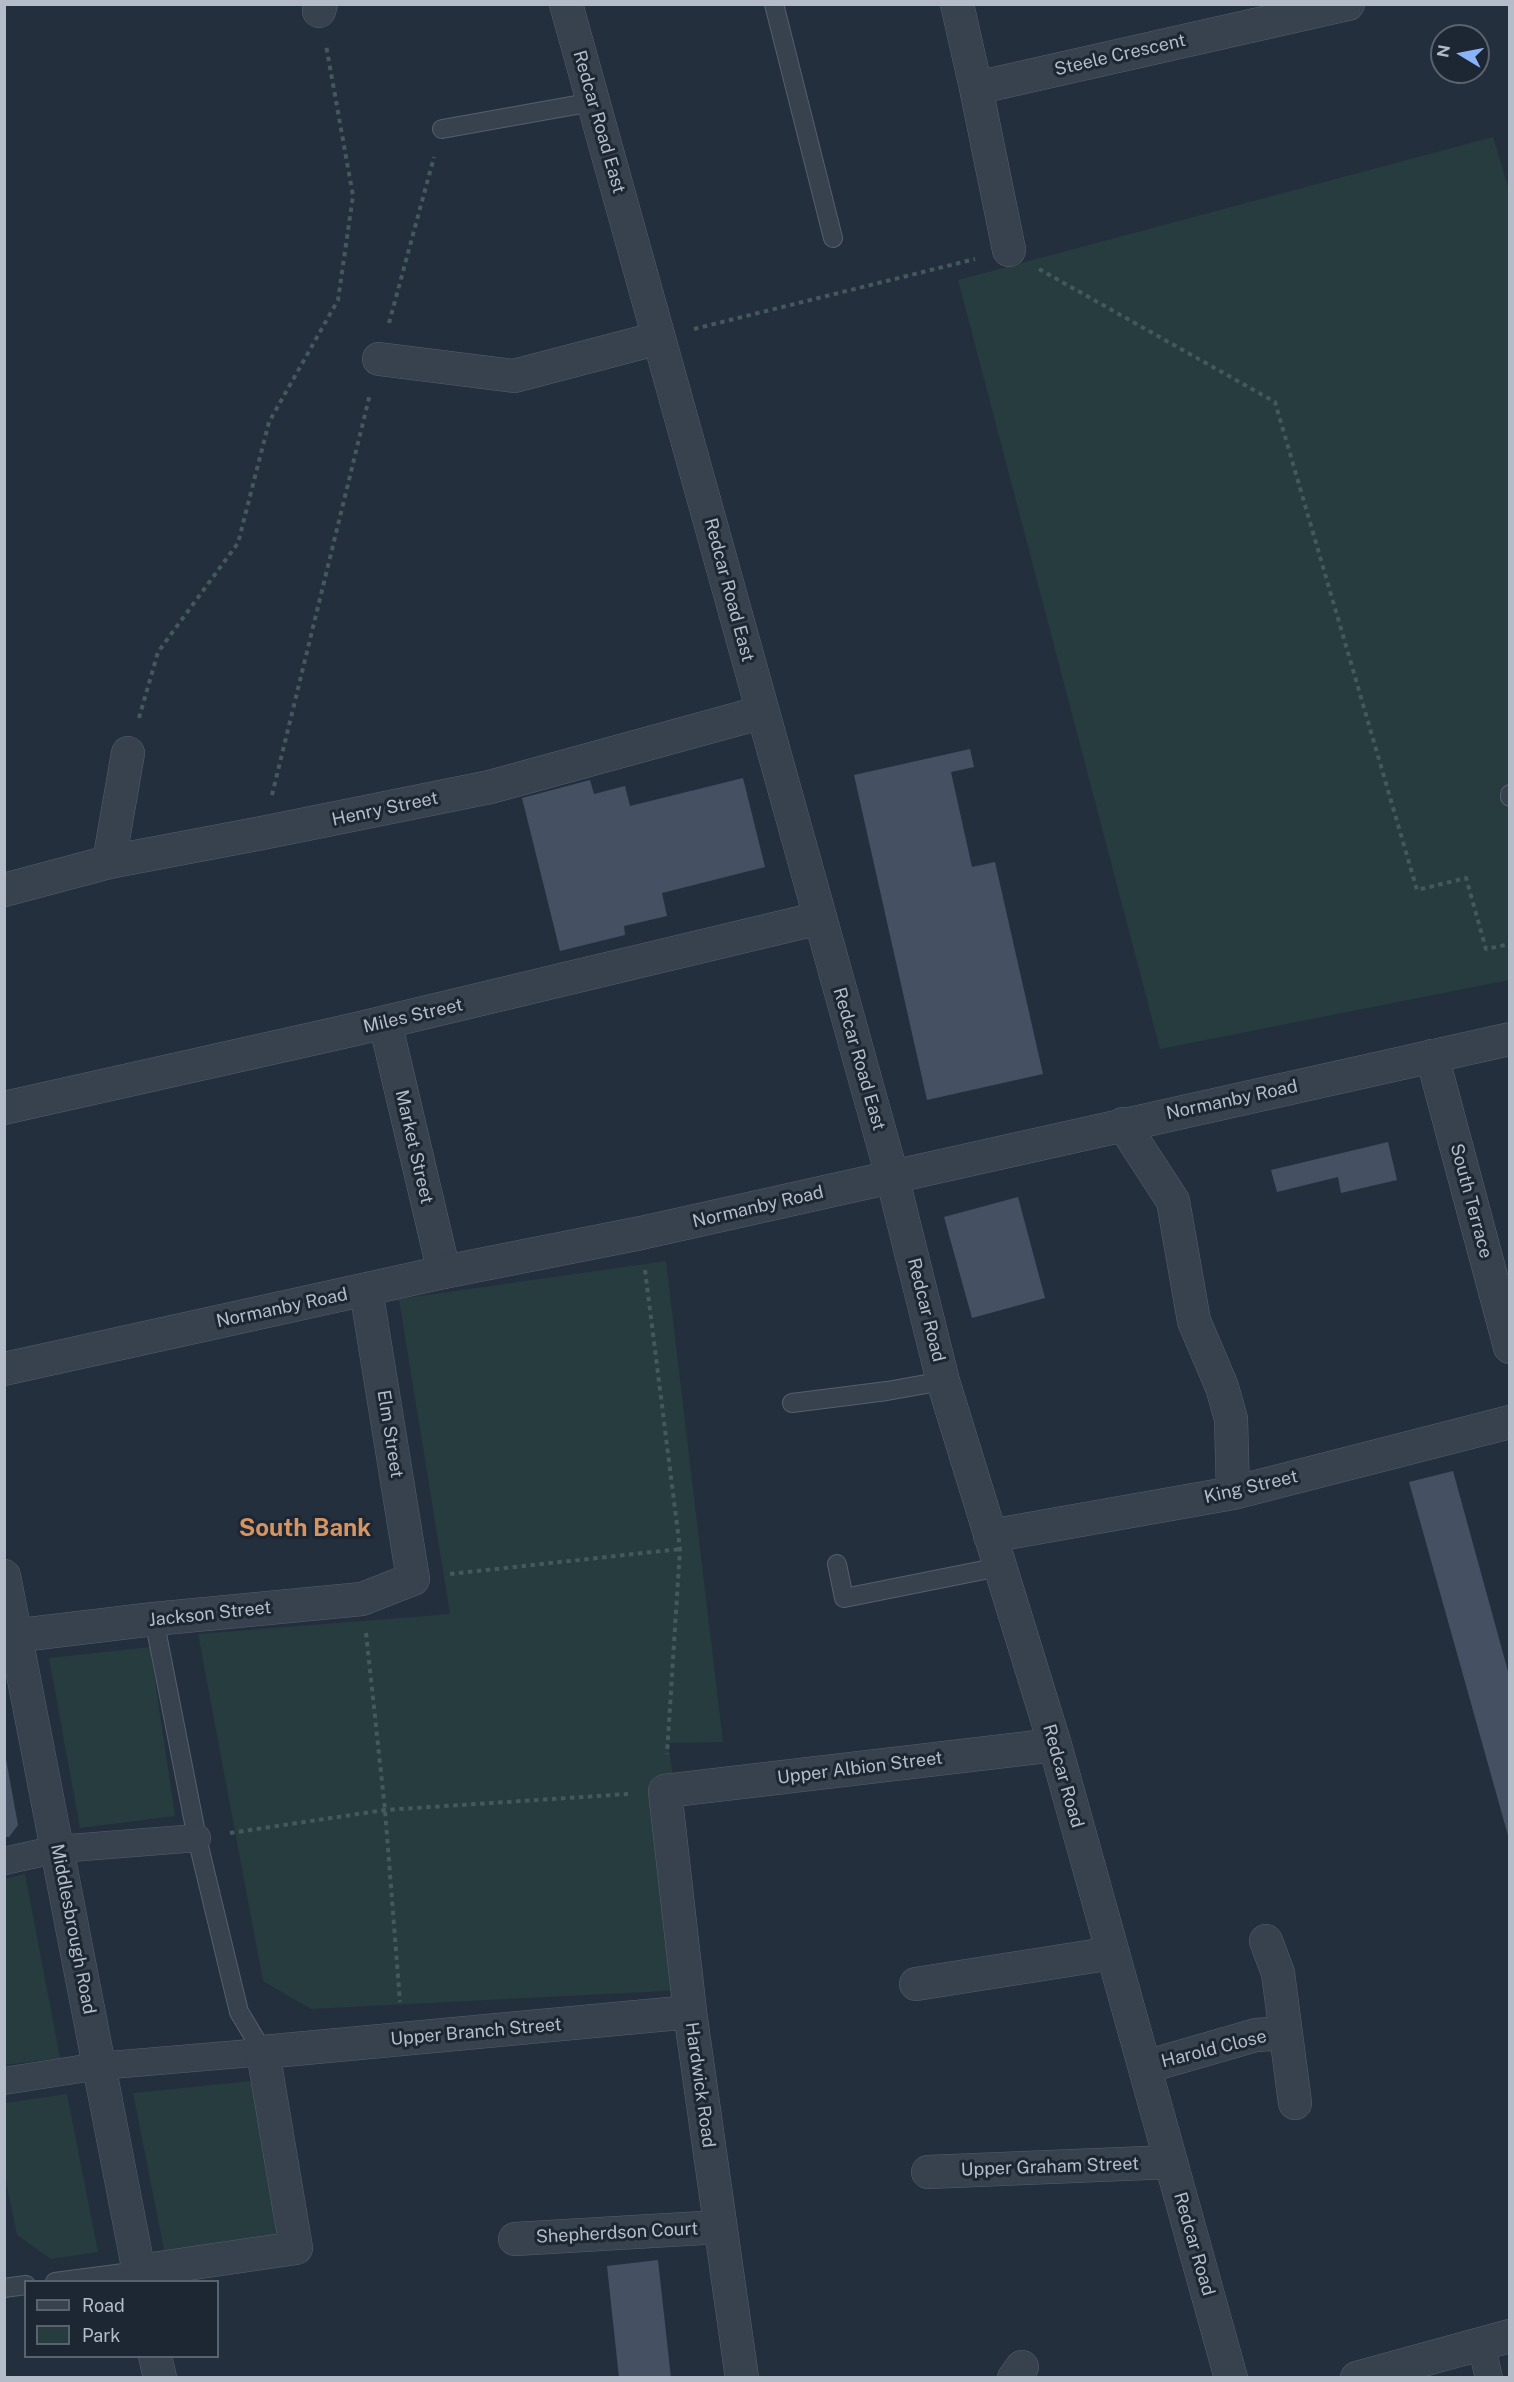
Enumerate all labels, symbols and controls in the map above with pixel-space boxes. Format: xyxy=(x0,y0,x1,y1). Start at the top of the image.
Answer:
north arrow xyxy=(1430,24,1490,84)
street label: Steele Crescent xyxy=(1052,29,1188,81)
text: N xyxy=(1433,43,1454,59)
street label: Redcar Road East xyxy=(568,48,630,196)
street label: Redcar Road East xyxy=(699,516,759,664)
street label: Henry Street xyxy=(330,787,440,831)
street label: Redcar Road East xyxy=(828,985,890,1133)
street label: Miles Street xyxy=(361,994,465,1038)
street label: Normanby Road xyxy=(1164,1076,1300,1124)
street label: Market Street xyxy=(390,1088,438,1206)
street label: South Terrace xyxy=(1445,1141,1497,1261)
street label: Normanby Road xyxy=(690,1181,826,1233)
street label: Redcar Road xyxy=(903,1256,949,1364)
street label: Normanby Road xyxy=(214,1284,350,1332)
street label: Elm Street xyxy=(372,1388,408,1480)
street label: King Street xyxy=(1202,1466,1300,1508)
district label: South Bank xyxy=(239,1515,371,1543)
street label: Jackson Street xyxy=(148,1597,272,1631)
street label: Redcar Road xyxy=(1038,1722,1088,1830)
street label: Upper Albion Street xyxy=(776,1747,944,1789)
street label: Middlesbrough Road xyxy=(46,1842,100,2016)
street label: Upper Branch Street xyxy=(390,2014,562,2050)
street label: Hardwick Road xyxy=(680,2021,720,2149)
street label: Harold Close xyxy=(1159,2025,1269,2073)
street label: Upper Graham Street xyxy=(961,2153,1139,2181)
street label: Redcar Road xyxy=(1169,2190,1219,2298)
street label: Shepherdson Court xyxy=(535,2218,699,2248)
legend xyxy=(24,2280,219,2358)
text: Road xyxy=(82,2295,125,2316)
text: Park xyxy=(82,2325,120,2346)

